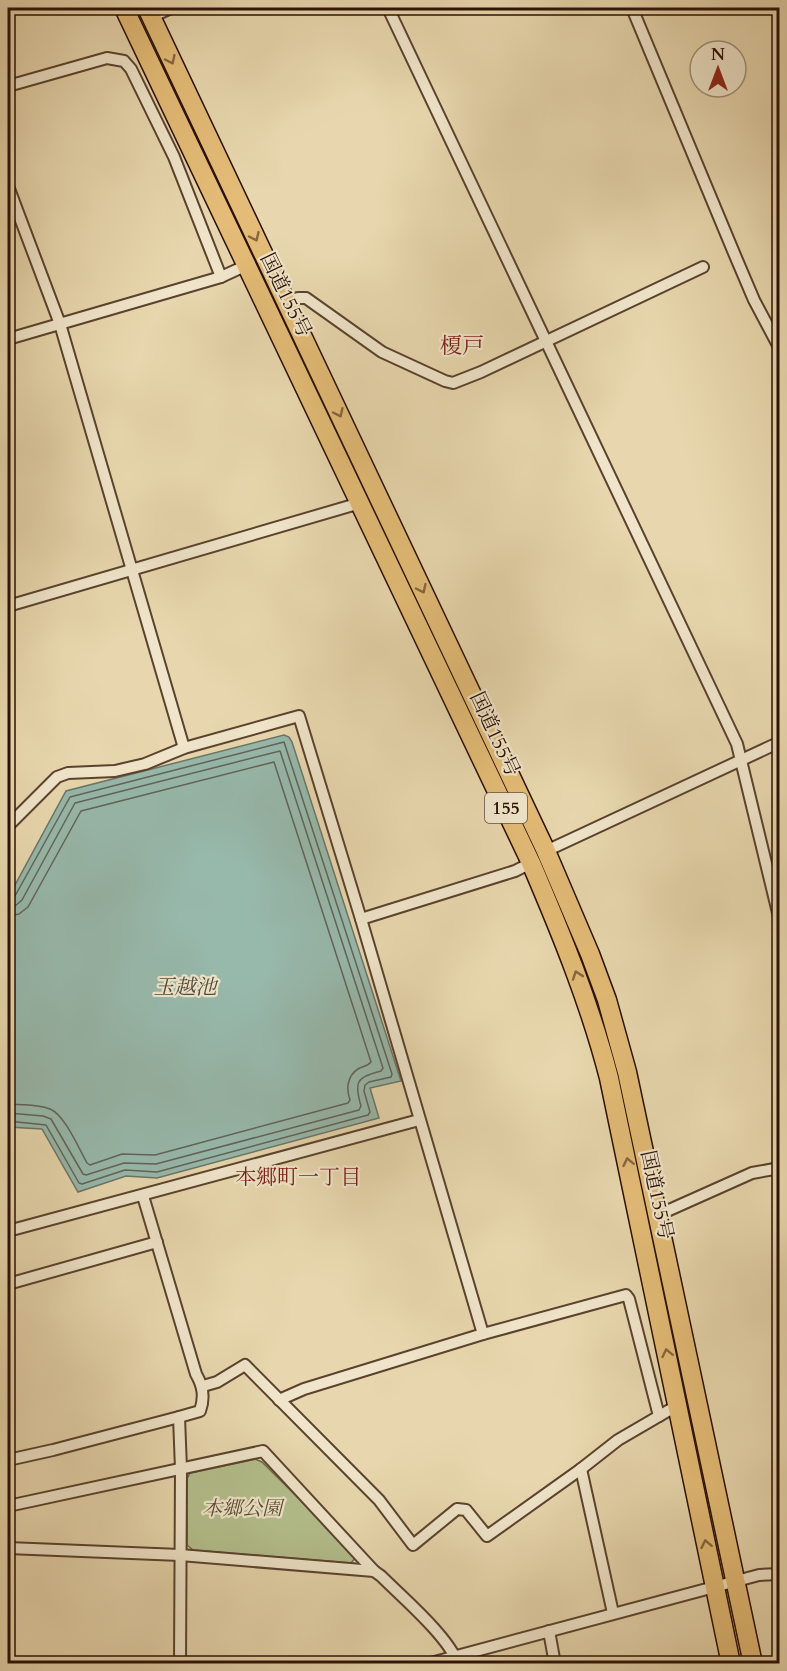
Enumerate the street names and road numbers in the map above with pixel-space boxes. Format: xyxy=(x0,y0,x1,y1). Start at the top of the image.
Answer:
street label: 国道155号 xyxy=(254,248,318,342)
street label: 国道155号 xyxy=(464,687,526,781)
road number: 155 xyxy=(485,793,527,823)
street label: 国道155号 xyxy=(634,1148,680,1242)

